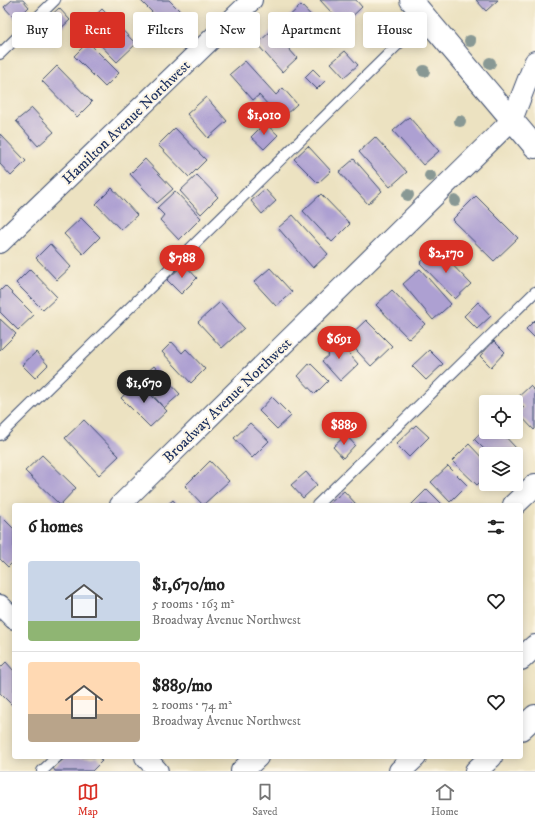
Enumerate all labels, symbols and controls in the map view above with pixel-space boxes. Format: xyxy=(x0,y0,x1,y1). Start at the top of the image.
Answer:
chip: Buy xyxy=(12,12,62,48)
chip: Rent xyxy=(70,12,125,48)
chip: Filters xyxy=(133,12,198,48)
chip: New xyxy=(206,12,260,48)
chip: Apartment xyxy=(268,12,355,48)
chip: House xyxy=(363,12,427,48)
street label: Hamilton Avenue Northwest xyxy=(58,56,195,189)
pin: $1,010 xyxy=(231,102,297,136)
text: $1,010 xyxy=(247,107,281,123)
pin: $2,170 xyxy=(413,240,479,274)
pin: $788 xyxy=(158,245,206,279)
text: $2,170 xyxy=(428,245,464,261)
text: $788 xyxy=(169,250,195,266)
pin: $691 xyxy=(315,326,363,360)
text: $691 xyxy=(326,331,352,347)
street label: Broadway Avenue Northwest xyxy=(159,334,296,467)
pin: $1,670 xyxy=(111,370,177,404)
text: $1,670 xyxy=(126,375,162,391)
map controls xyxy=(479,395,523,491)
button: locate xyxy=(479,395,523,439)
pin: $889 xyxy=(320,412,368,446)
text: $889 xyxy=(331,417,357,433)
button: layers xyxy=(479,447,523,491)
text: 6 homes xyxy=(28,516,83,538)
icon: filters xyxy=(485,516,507,538)
text: $1,670/mo xyxy=(152,574,225,596)
icon: home xyxy=(60,577,108,625)
icon: heart xyxy=(485,590,507,612)
text: 5 rooms · 163 m² xyxy=(152,596,234,612)
text: Broadway Avenue Northwest xyxy=(152,612,301,628)
text: $889/mo xyxy=(152,675,212,697)
icon: home xyxy=(60,678,108,726)
icon: heart xyxy=(485,691,507,713)
text: 2 rooms · 74 m² xyxy=(152,697,232,713)
text: Broadway Avenue Northwest xyxy=(152,713,301,729)
tab: Map xyxy=(77,781,99,819)
tab: Saved xyxy=(252,781,278,819)
tab: Home xyxy=(431,781,458,819)

